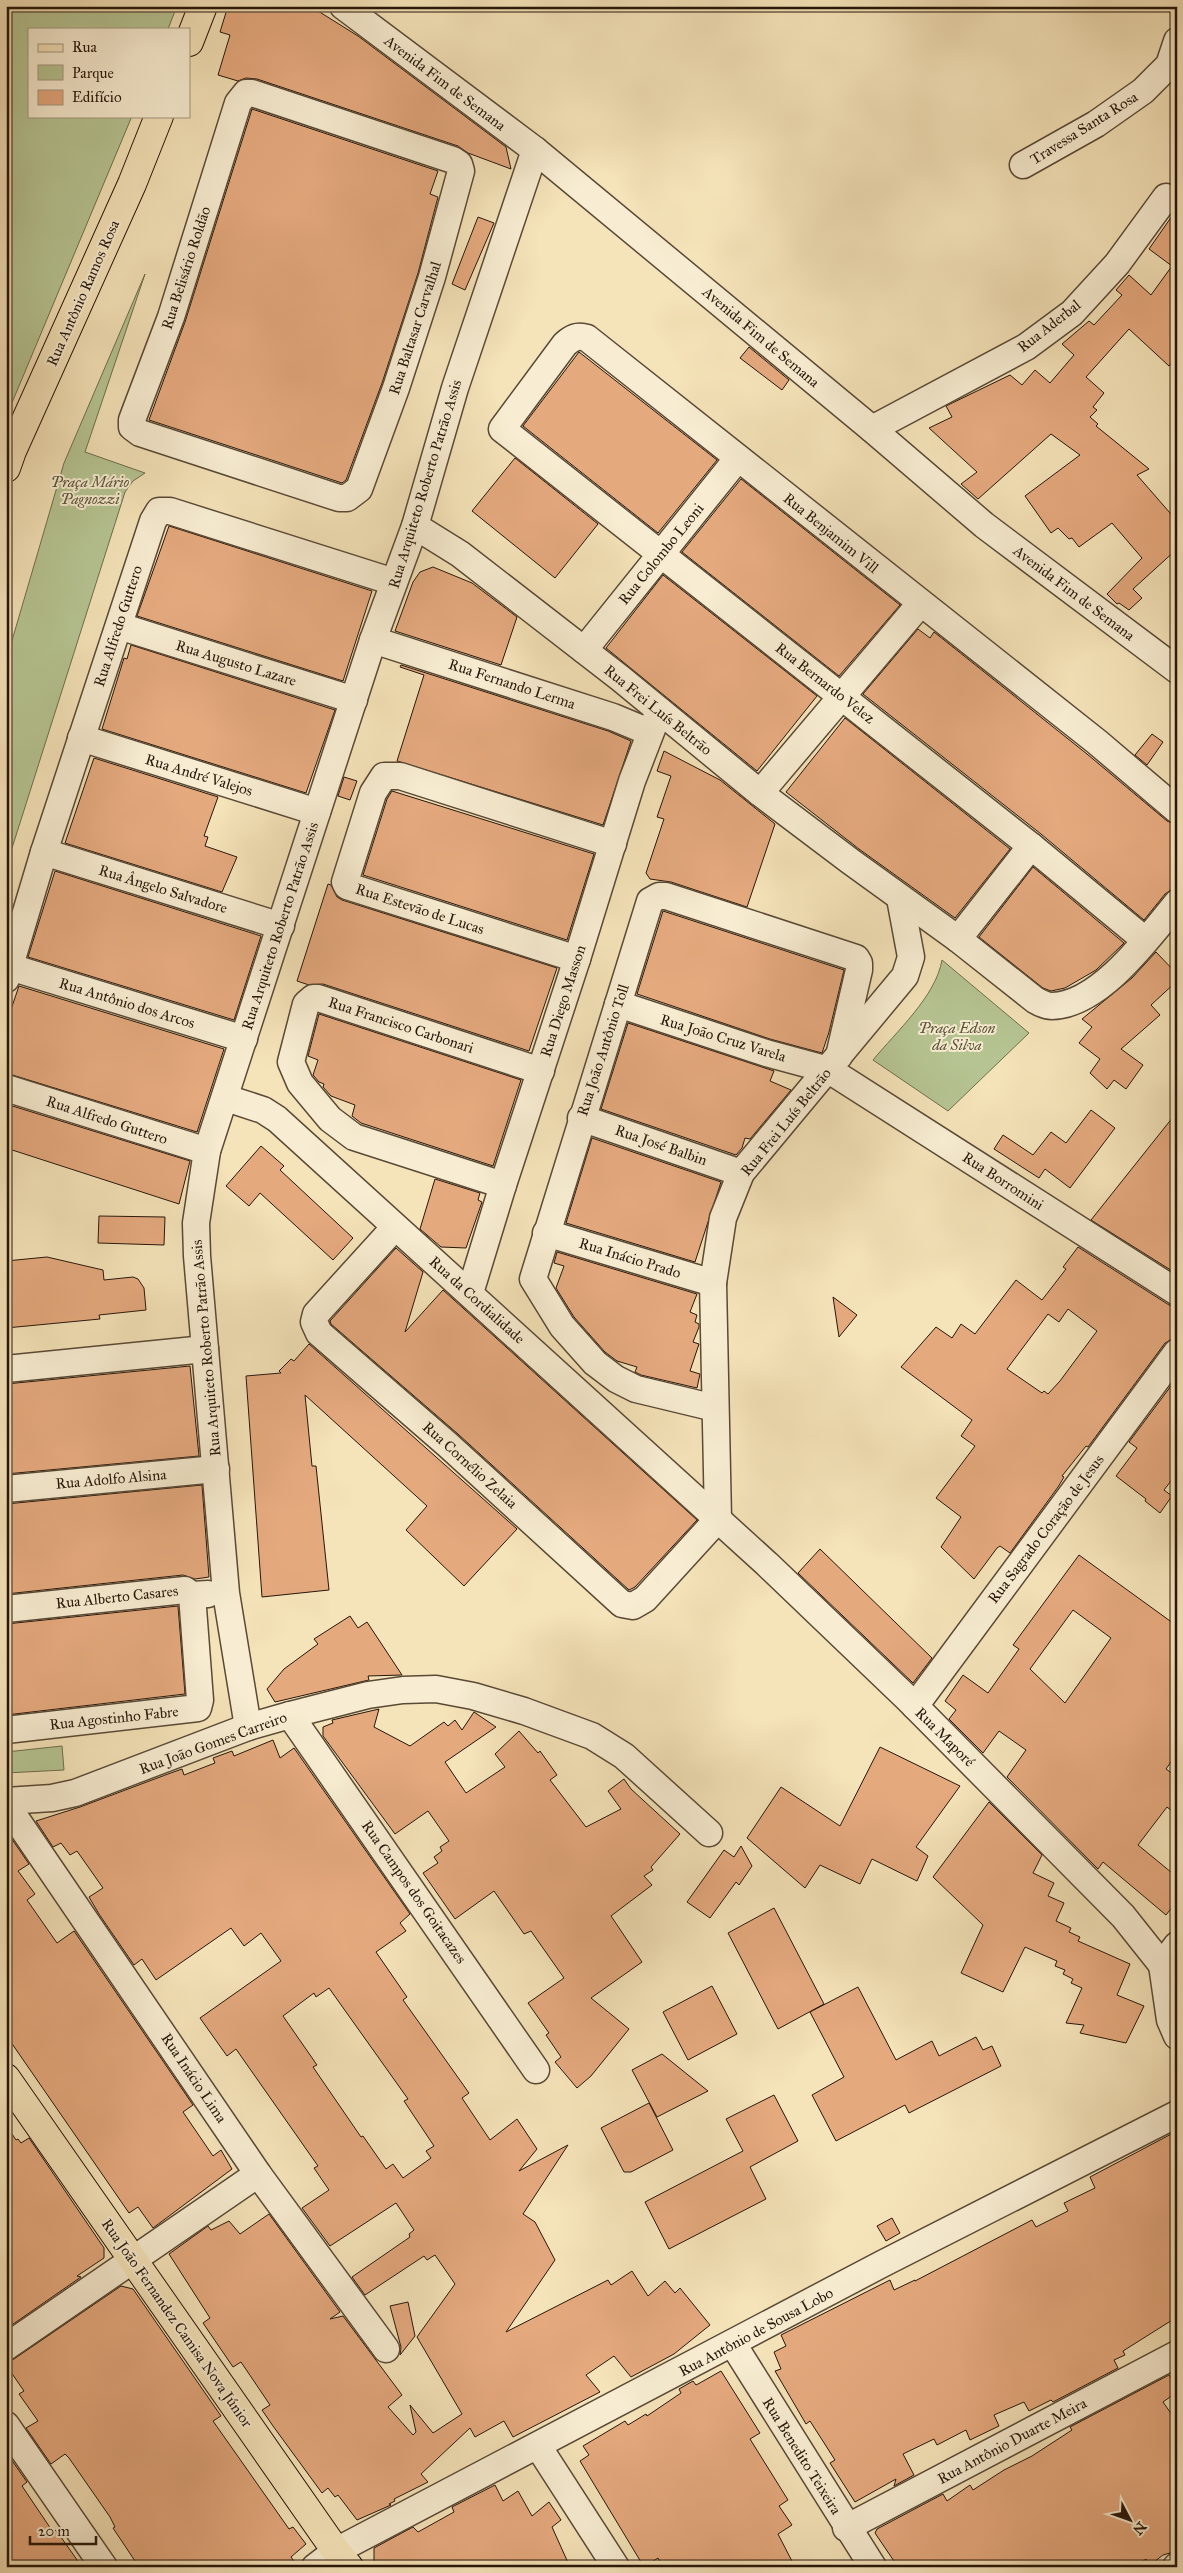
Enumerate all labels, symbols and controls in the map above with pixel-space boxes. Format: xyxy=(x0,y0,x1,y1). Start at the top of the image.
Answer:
legend xyxy=(28,28,190,118)
street label: Avenida Fim de Semana xyxy=(380,31,510,135)
text: Rua xyxy=(72,38,97,56)
text: Parque xyxy=(72,64,114,83)
street label: Travessa Santa Rosa xyxy=(1027,87,1142,168)
text: Edifício xyxy=(72,88,122,106)
street label: Rua Belisário Roldão xyxy=(158,204,214,332)
street label: Rua Antônio Ramos Rosa xyxy=(43,217,124,369)
street label: Rua Baltasar Carvalhal xyxy=(385,258,445,397)
street label: Avenida Fim de Semana xyxy=(698,282,824,392)
street label: Rua Aderbal xyxy=(1014,295,1085,356)
street label: Rua Arquiteto Roberto Patrão Assis xyxy=(385,377,466,591)
park label: Praça Mário Pagnozzi xyxy=(51,473,130,508)
street label: Rua Benjamim Vill xyxy=(780,489,883,578)
street label: Rua Colombo Leoni xyxy=(615,500,707,608)
street label: Avenida Fim de Semana xyxy=(1009,541,1139,645)
street label: Rua Alfredo Guttero xyxy=(90,563,146,689)
street label: Rua Augusto Lazare xyxy=(174,636,298,690)
street label: Rua Bernardo Velez xyxy=(772,639,878,727)
street label: Rua Fernando Lerma xyxy=(446,655,578,713)
street label: Rua Frei Luís Beltrão xyxy=(600,661,716,759)
street label: Rua André Valejos xyxy=(143,750,255,800)
street label: Rua Arquiteto Roberto Patrão Assis xyxy=(238,820,323,1033)
street label: Rua Ângelo Salvadore xyxy=(96,861,230,917)
street label: Rua Estevão de Lucas xyxy=(353,880,487,938)
street label: Rua Diego Masson xyxy=(536,943,590,1059)
street label: Rua Antônio dos Arcos xyxy=(57,974,197,1032)
street label: Rua João Antônio Toll xyxy=(573,981,634,1119)
street label: Rua Francisco Carbonari xyxy=(326,993,476,1057)
street label: Rua João Cruz Varela xyxy=(658,1010,789,1067)
park label: Praça Edson da Silva xyxy=(919,1019,996,1054)
street label: Rua Frei Luís Beltrão xyxy=(737,1064,835,1180)
street label: Rua Alfredo Guttero xyxy=(44,1092,170,1148)
street label: Rua José Balbin xyxy=(612,1121,709,1170)
street label: Rua Borromini xyxy=(959,1148,1047,1214)
street label: Rua Inácio Prado xyxy=(577,1234,684,1282)
street label: Rua Arquiteto Roberto Patrão Assis xyxy=(188,1239,225,1457)
street label: Rua da Cordialidade xyxy=(426,1252,528,1348)
street label: Rua Cornélio Zelaia xyxy=(419,1418,522,1513)
street label: Rua Sagrado Coração de Jesus xyxy=(984,1451,1109,1608)
street label: Rua Adolfo Alsina xyxy=(55,1465,168,1493)
street label: Rua Alberto Casares xyxy=(55,1582,179,1612)
street label: Rua Agostinho Fabre xyxy=(49,1702,179,1734)
street label: Rua Maporé xyxy=(912,1704,979,1771)
street label: Rua João Gomes Carreiro xyxy=(137,1708,290,1779)
street label: Rua Campos dos Goitacazes xyxy=(358,1817,470,1967)
street label: Rua Inácio Lima xyxy=(157,2030,231,2127)
street label: Rua João Fernandez Camisa Nova Júnior xyxy=(97,2215,256,2432)
street label: Rua Antônio de Sousa Lobo xyxy=(676,2283,837,2380)
street label: Rua Benedito Teixeira xyxy=(759,2394,846,2518)
street label: Rua Antônio Duarte Meira xyxy=(934,2394,1090,2488)
north arrow xyxy=(1106,2496,1156,2546)
scale bar xyxy=(30,2513,96,2545)
text: N xyxy=(1129,2518,1150,2538)
text: 20 m xyxy=(38,2522,70,2540)

